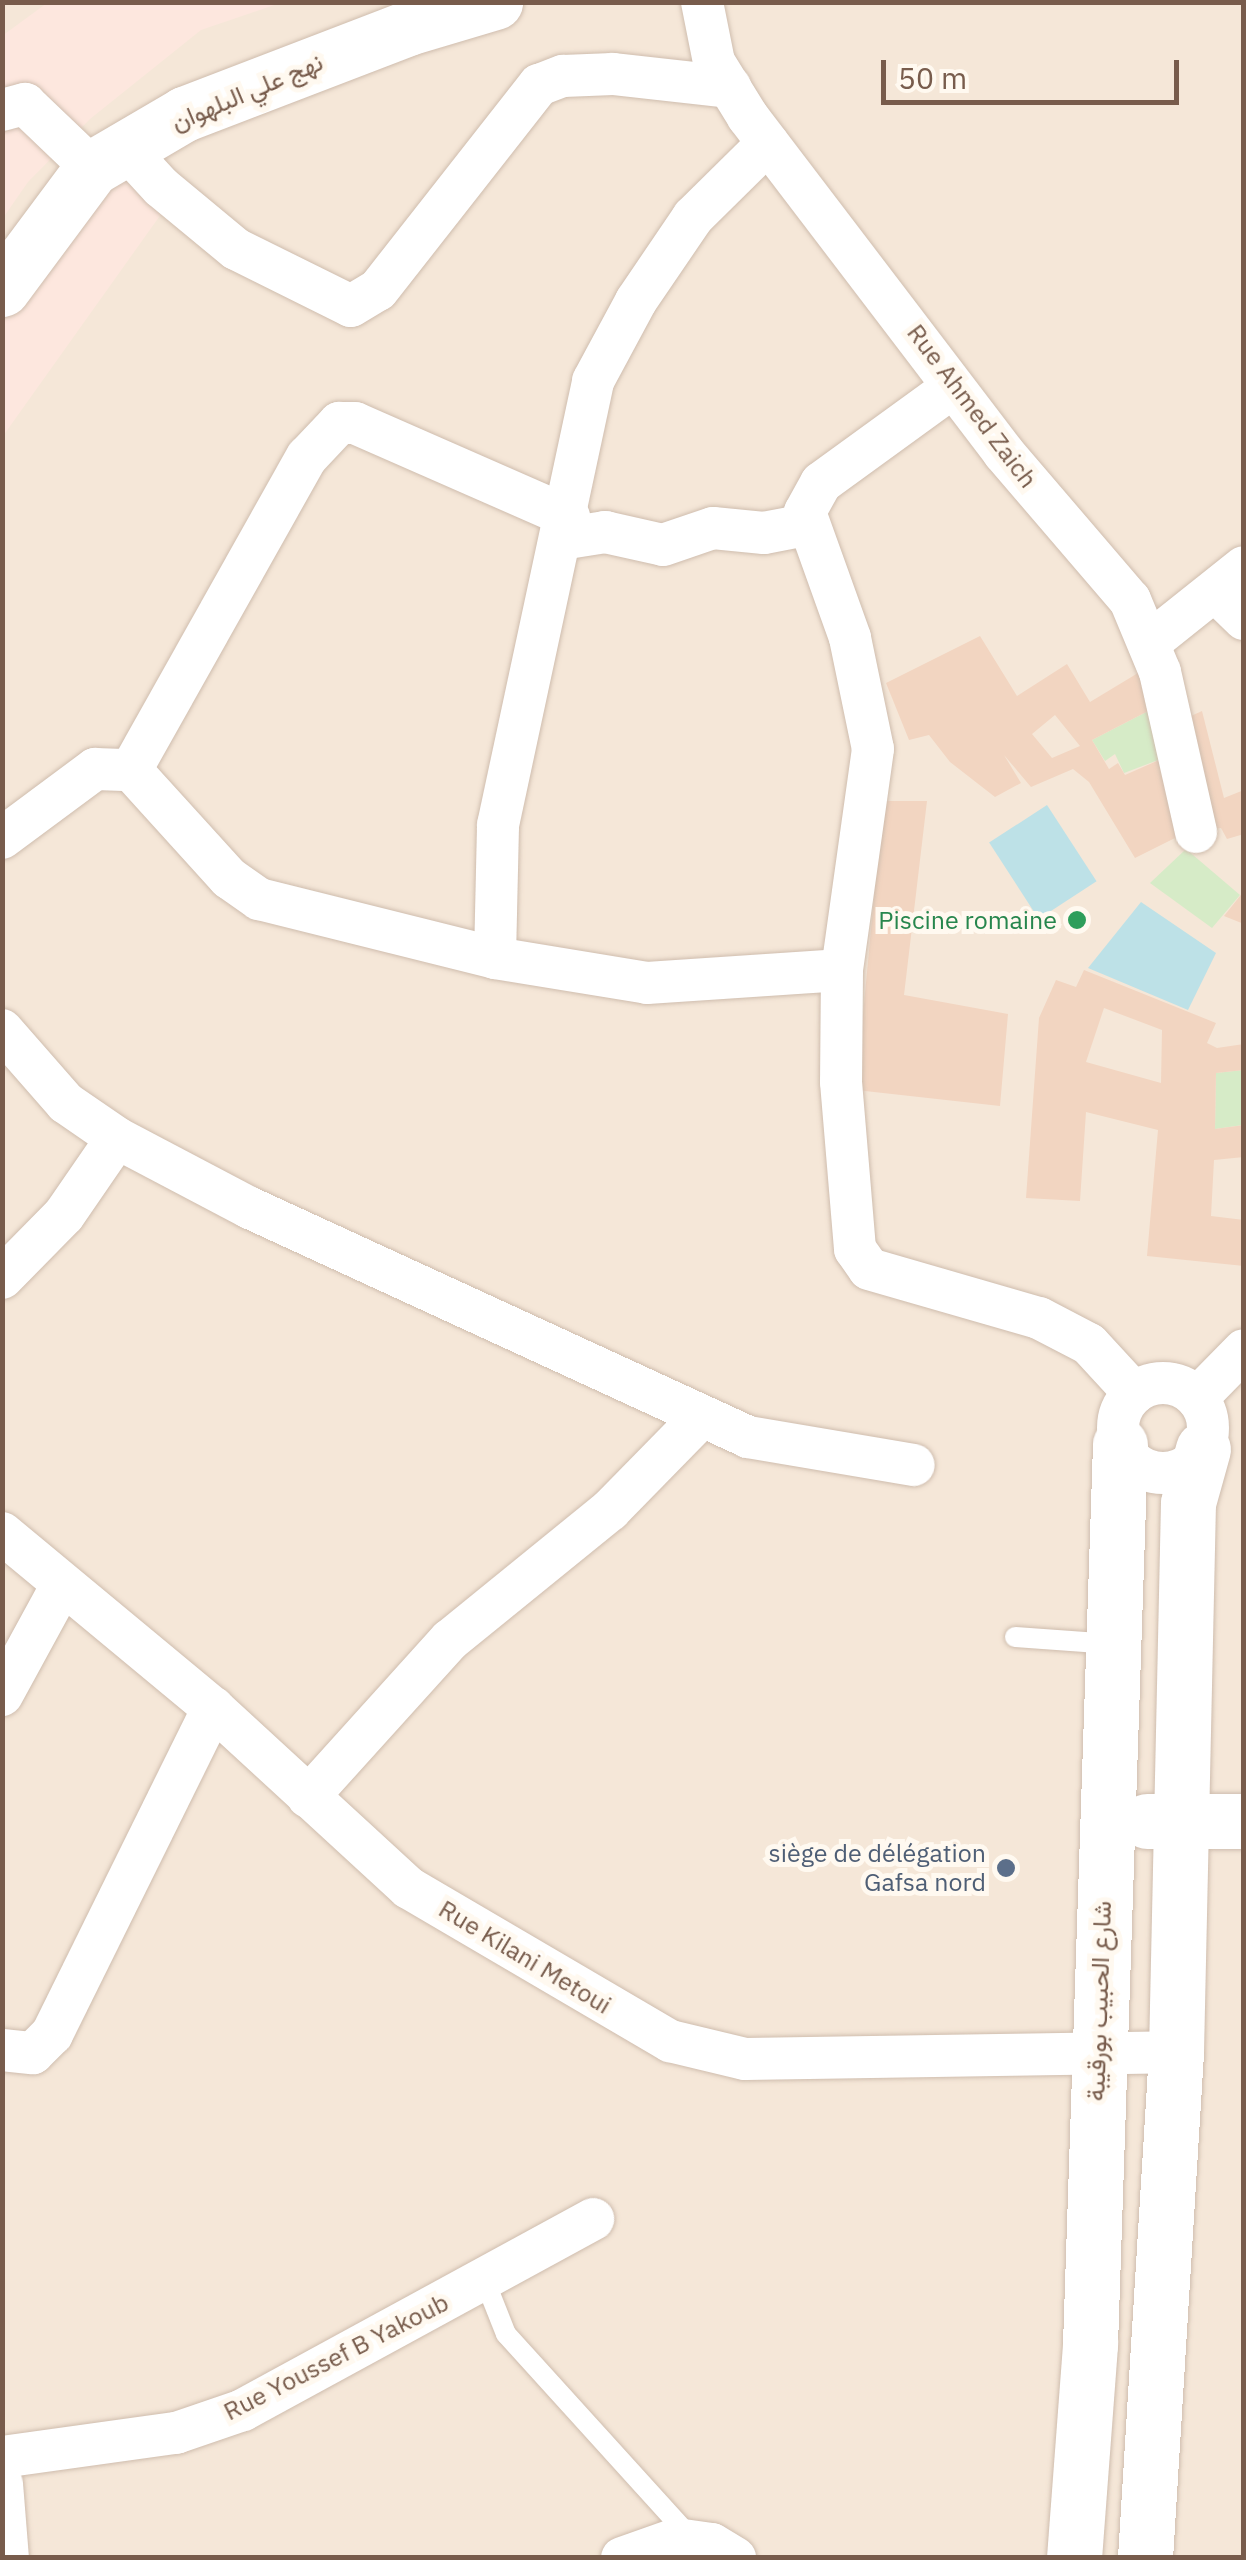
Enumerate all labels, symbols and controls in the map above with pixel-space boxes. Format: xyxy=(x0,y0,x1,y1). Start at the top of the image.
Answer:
scale bar xyxy=(886,40,1184,102)
street label: نهج علي البلهوان xyxy=(167,47,327,137)
text: 50 m xyxy=(898,58,967,97)
street label: Rue Ahmed Zaich xyxy=(901,318,1043,494)
place label: Piscine romaine xyxy=(878,905,1057,935)
marker: Piscine romaine xyxy=(1066,909,1088,931)
place label: siège de délégation Gafsa nord xyxy=(769,1839,986,1898)
marker: siège de délégation Gafsa nord xyxy=(995,1857,1017,1879)
street label: Rue Kilani Metoui xyxy=(433,1894,617,2020)
street label: شارع الحبيب بورقيبة xyxy=(1081,1900,1117,2102)
street label: Rue Youssef B Yakoub xyxy=(219,2287,453,2427)

